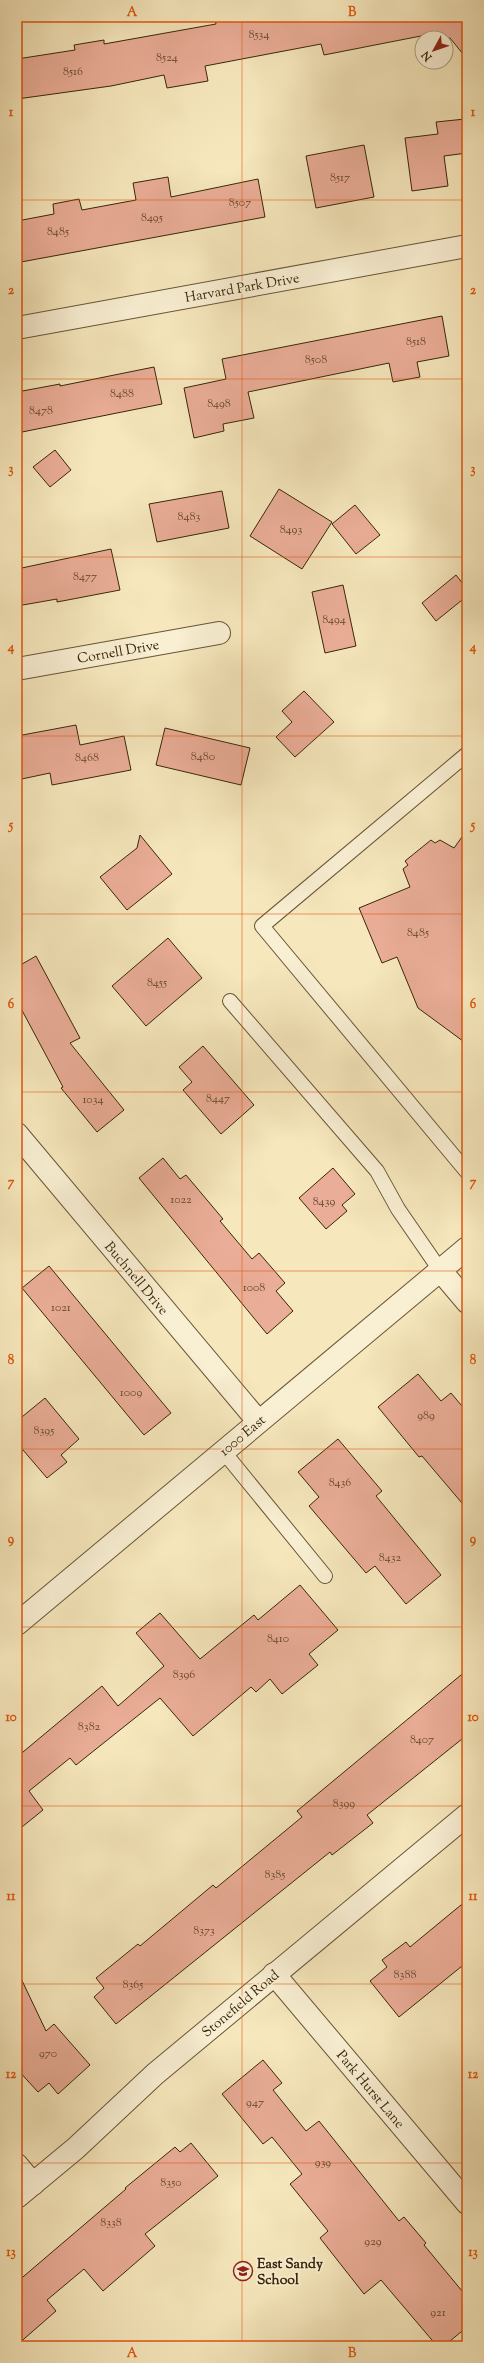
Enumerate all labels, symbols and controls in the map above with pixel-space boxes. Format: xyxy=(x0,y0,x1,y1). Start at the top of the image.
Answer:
text: A xyxy=(127,4,138,22)
text: B xyxy=(348,4,357,22)
house number: 8534 xyxy=(248,26,270,44)
north arrow xyxy=(414,30,454,70)
text: N xyxy=(418,47,437,65)
house number: 8524 xyxy=(156,49,178,67)
house number: 8516 xyxy=(63,63,83,81)
text: 1 xyxy=(9,104,14,122)
text: 1 xyxy=(471,104,476,122)
house number: 8517 xyxy=(330,169,350,187)
house number: 8507 xyxy=(229,194,251,212)
house number: 8495 xyxy=(141,209,163,227)
house number: 8485 xyxy=(47,223,69,241)
street label: Harvard Park Drive xyxy=(184,269,301,309)
text: 2 xyxy=(8,282,15,300)
text: 2 xyxy=(470,282,477,300)
house number: 8518 xyxy=(406,333,426,351)
house number: 8508 xyxy=(305,351,327,369)
house number: 8488 xyxy=(110,385,134,403)
house number: 8498 xyxy=(207,395,231,413)
house number: 8478 xyxy=(29,402,53,420)
text: 3 xyxy=(8,461,14,479)
text: 3 xyxy=(470,461,476,479)
house number: 8483 xyxy=(178,508,201,526)
house number: 8493 xyxy=(280,521,302,539)
house number: 8477 xyxy=(73,568,97,586)
house number: 8494 xyxy=(322,611,346,629)
street label: Cornell Drive xyxy=(76,636,161,670)
text: 4 xyxy=(7,639,15,657)
text: 4 xyxy=(469,639,477,657)
house number: 8480 xyxy=(191,748,215,766)
house number: 8468 xyxy=(75,749,99,767)
text: 5 xyxy=(8,817,14,835)
text: 5 xyxy=(470,817,476,835)
house number: 8485 xyxy=(407,924,429,942)
house number: 8455 xyxy=(147,974,167,992)
text: 6 xyxy=(8,996,15,1014)
text: 6 xyxy=(470,996,477,1014)
house number: 8447 xyxy=(206,1090,230,1108)
house number: 1034 xyxy=(82,1091,104,1109)
text: 7 xyxy=(8,1174,15,1192)
text: 7 xyxy=(470,1174,477,1192)
house number: 1022 xyxy=(170,1191,192,1209)
house number: 8439 xyxy=(313,1193,335,1211)
street label: Buchnell Drive xyxy=(99,1238,172,1320)
house number: 1008 xyxy=(243,1279,265,1297)
house number: 1021 xyxy=(51,1299,71,1317)
text: 8 xyxy=(8,1352,15,1370)
text: 8 xyxy=(470,1352,477,1370)
house number: 1009 xyxy=(120,1384,142,1402)
house number: 989 xyxy=(417,1407,435,1425)
street label: 1000 East xyxy=(216,1411,271,1462)
house number: 8395 xyxy=(34,1422,54,1440)
house number: 8436 xyxy=(329,1474,351,1492)
text: 9 xyxy=(8,1531,15,1549)
text: 9 xyxy=(470,1531,477,1549)
house number: 8432 xyxy=(379,1549,402,1567)
house number: 8410 xyxy=(267,1630,289,1648)
house number: 8396 xyxy=(173,1666,195,1684)
text: 10 xyxy=(5,1709,17,1727)
text: 10 xyxy=(467,1709,479,1727)
house number: 8382 xyxy=(78,1718,101,1736)
house number: 8407 xyxy=(410,1731,434,1749)
house number: 8399 xyxy=(333,1795,355,1813)
house number: 8385 xyxy=(265,1866,285,1884)
text: 11 xyxy=(7,1888,16,1906)
text: 11 xyxy=(469,1888,478,1906)
house number: 8373 xyxy=(193,1922,215,1940)
street label: Stonefield Road xyxy=(198,1966,284,2043)
house number: 8388 xyxy=(394,1966,416,1984)
house number: 8365 xyxy=(123,1976,143,1994)
house number: 970 xyxy=(39,2045,57,2063)
street label: Park Hurst Lane xyxy=(331,2047,408,2134)
text: 12 xyxy=(6,2066,17,2084)
text: 12 xyxy=(468,2066,479,2084)
house number: 947 xyxy=(246,2094,264,2112)
house number: 939 xyxy=(315,2154,331,2172)
house number: 8350 xyxy=(160,2174,182,2192)
house number: 8338 xyxy=(100,2214,122,2232)
house number: 929 xyxy=(364,2233,382,2251)
text: 13 xyxy=(6,2244,16,2262)
text: 13 xyxy=(468,2244,478,2262)
place label: East Sandy School xyxy=(257,2255,323,2291)
school or university icon: East Sandy School xyxy=(232,2260,254,2282)
house number: 921 xyxy=(430,2304,446,2322)
text: A xyxy=(127,2345,138,2363)
text: B xyxy=(348,2345,357,2363)

